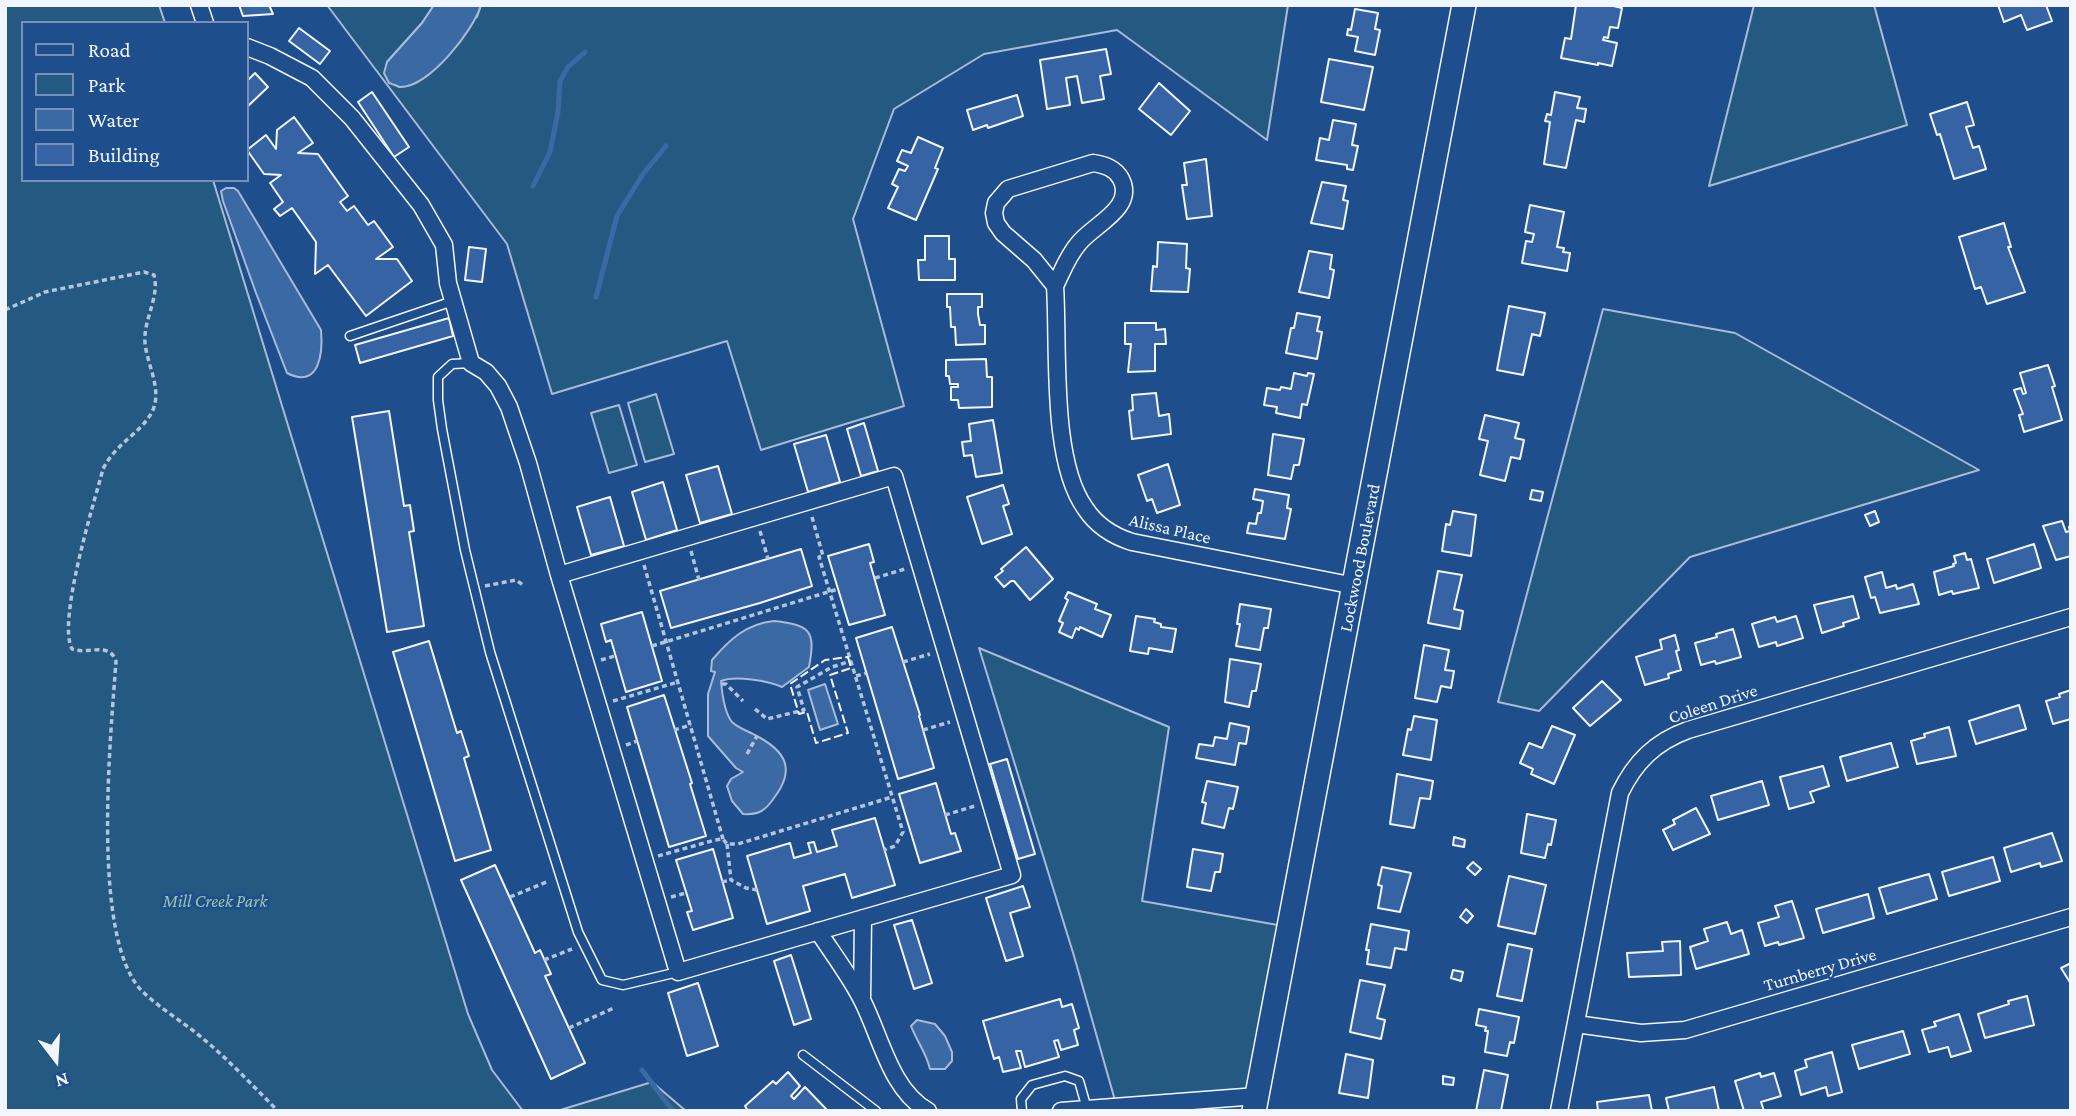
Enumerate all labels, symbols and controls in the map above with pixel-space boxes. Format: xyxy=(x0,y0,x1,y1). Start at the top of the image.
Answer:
legend xyxy=(21,21,248,182)
text: Road xyxy=(88,38,131,62)
text: Park xyxy=(88,73,125,97)
text: Water xyxy=(88,108,140,132)
text: Building xyxy=(88,143,160,167)
street label: Lockwood Boulevard xyxy=(1335,482,1385,634)
street label: Alissa Place xyxy=(1127,509,1213,549)
street label: Coleen Drive xyxy=(1666,679,1760,729)
park label: Mill Creek Park xyxy=(163,890,267,912)
street label: Turnberry Drive xyxy=(1761,944,1879,996)
north arrow xyxy=(21,1025,91,1095)
text: N xyxy=(53,1069,72,1092)

